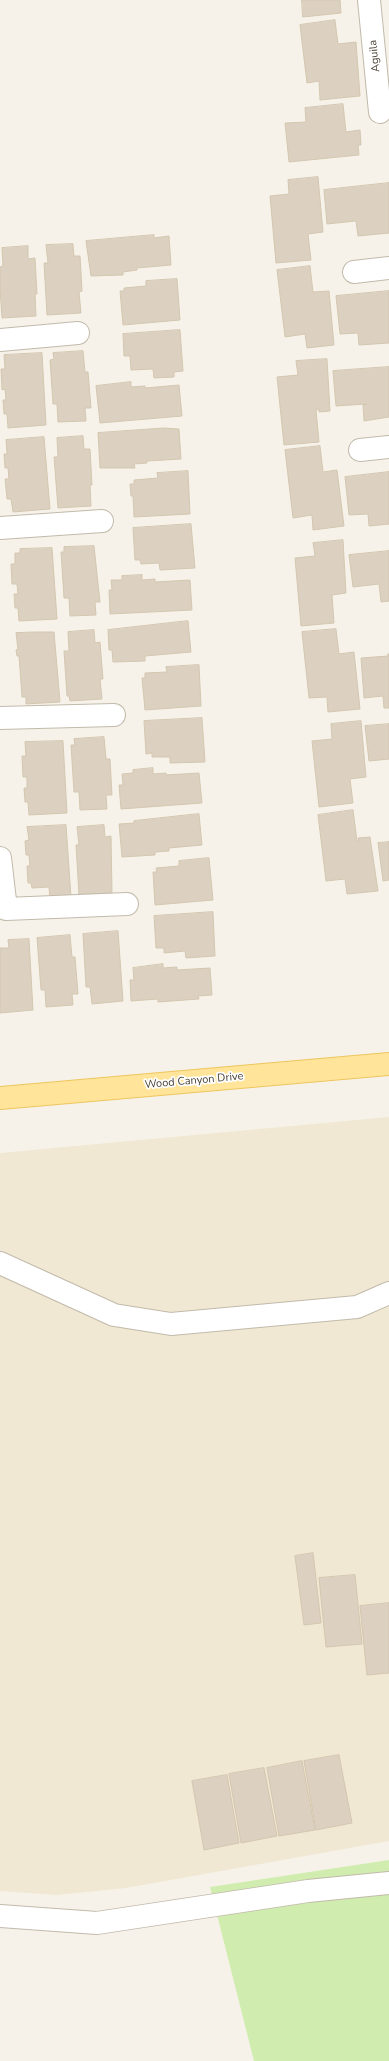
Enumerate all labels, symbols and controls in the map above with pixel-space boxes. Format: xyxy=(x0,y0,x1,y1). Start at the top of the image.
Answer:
street label: Aguila xyxy=(367,39,383,73)
street label: Wood Canyon Drive xyxy=(144,1070,244,1092)

